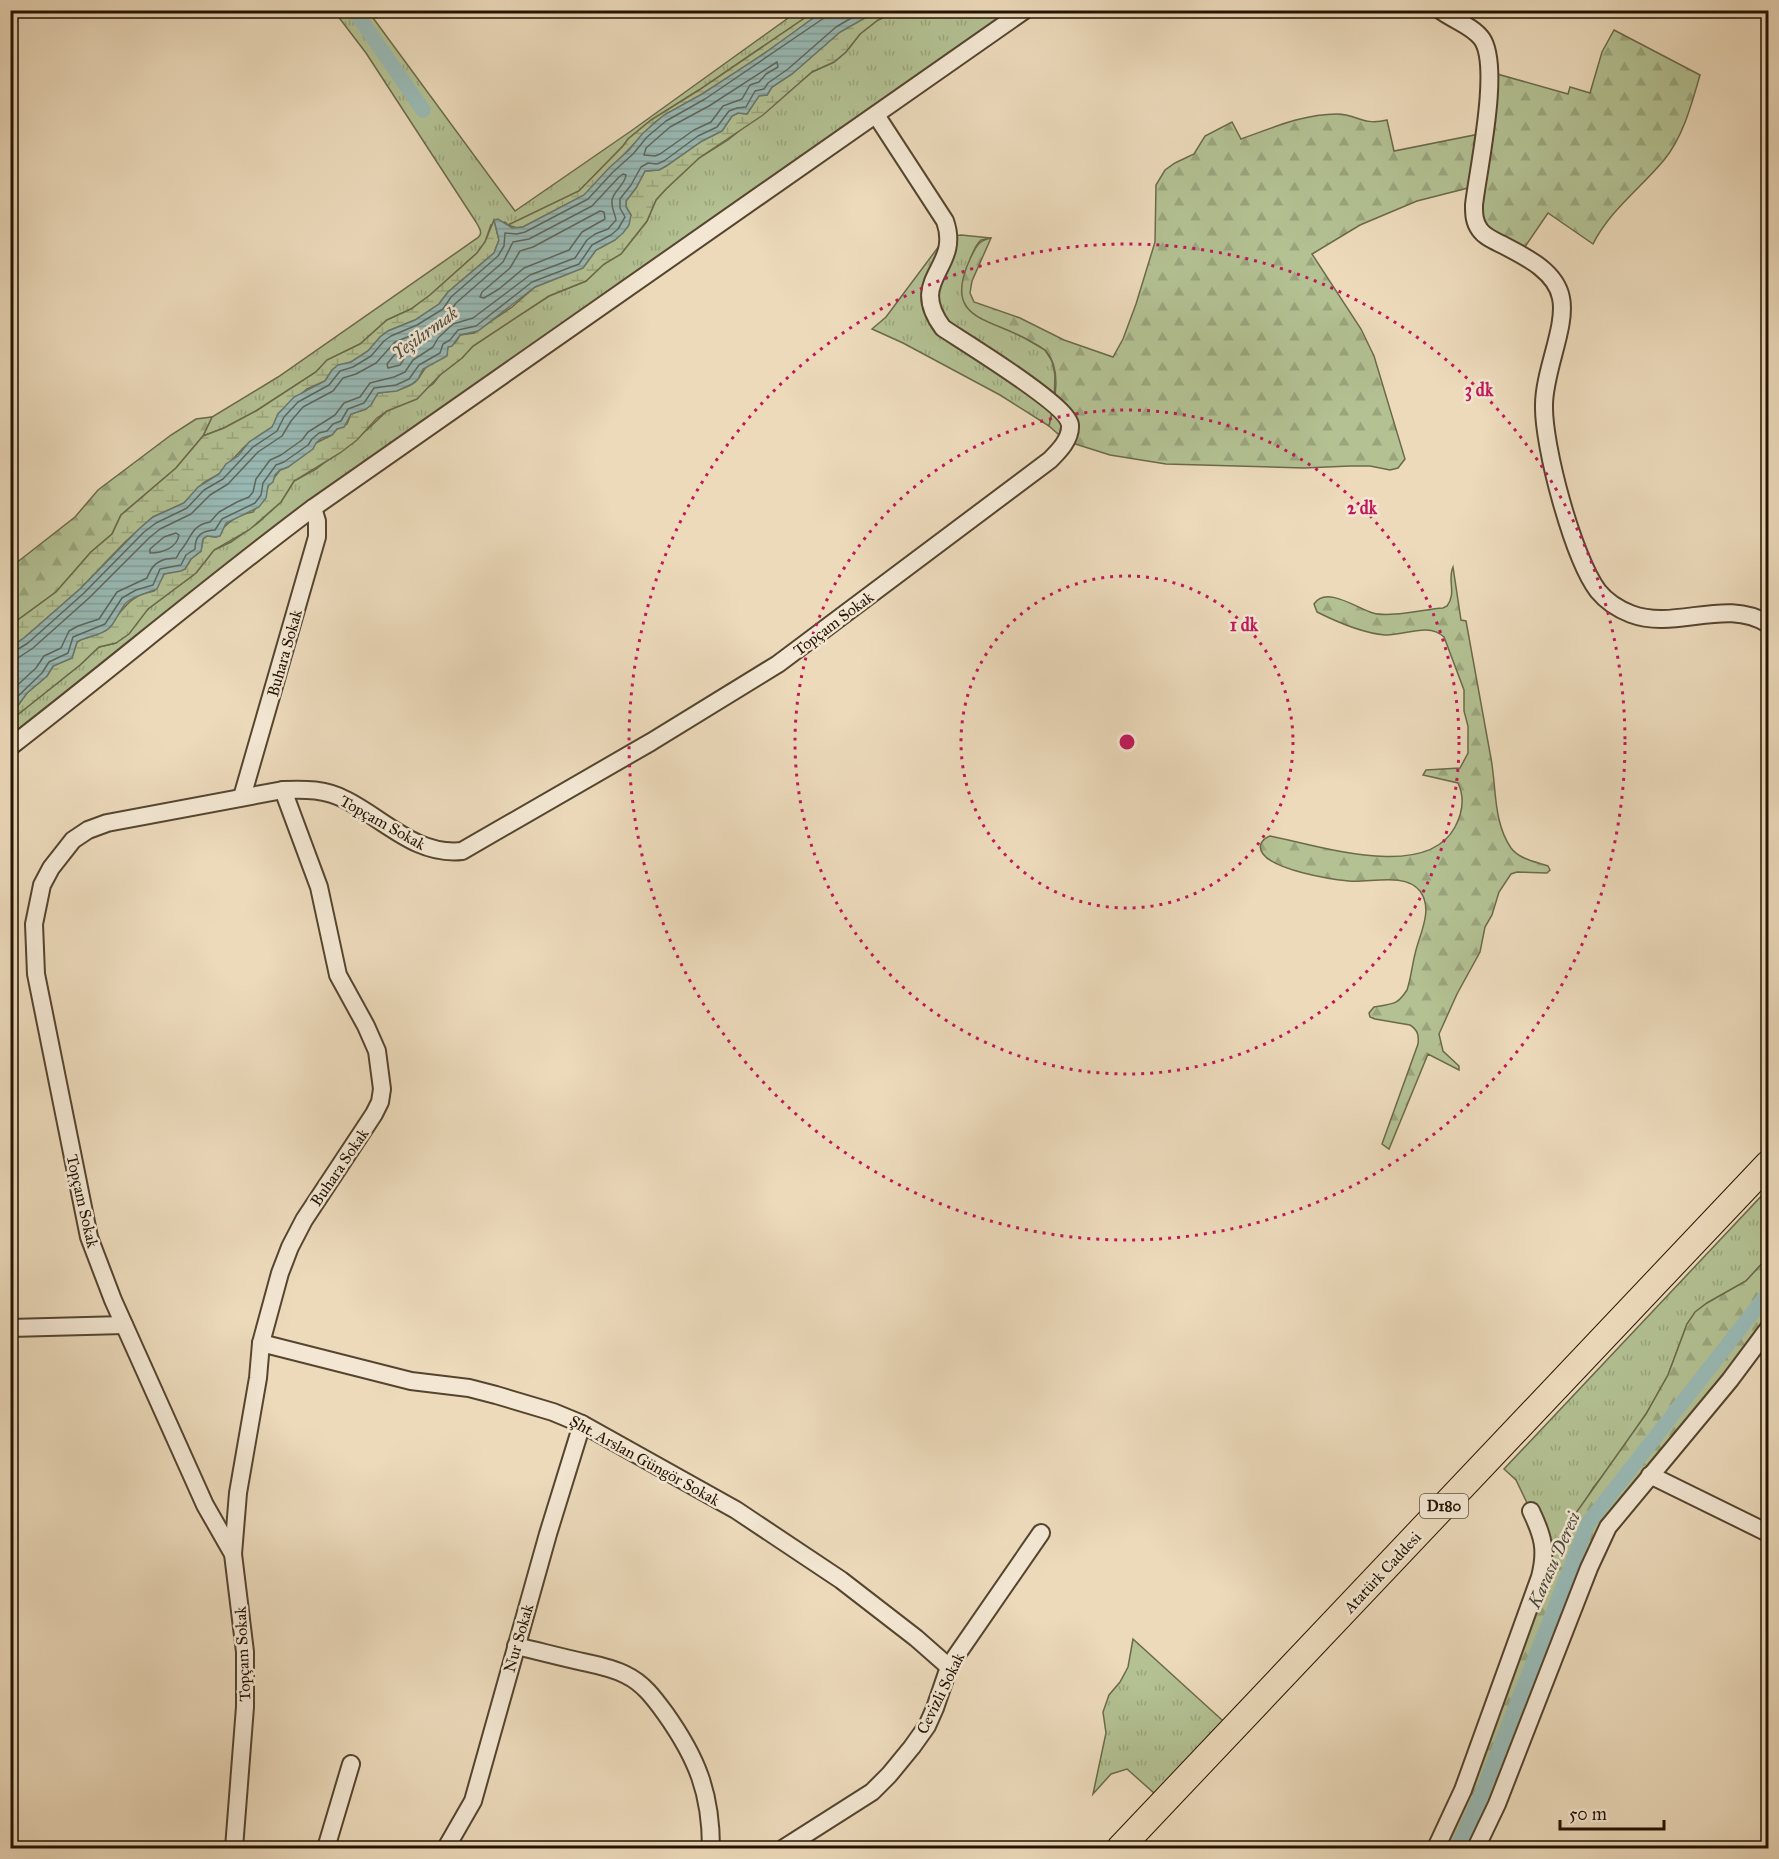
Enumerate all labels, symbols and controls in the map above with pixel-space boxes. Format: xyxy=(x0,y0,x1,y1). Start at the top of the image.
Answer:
water label: Yeşilırmak xyxy=(388,302,462,364)
text: 3 dk xyxy=(1465,379,1494,402)
text: 2 dk xyxy=(1347,497,1378,519)
street label: Topçam Sokak xyxy=(790,587,877,660)
street label: Buhara Sokak xyxy=(263,607,306,699)
text: 1 dk xyxy=(1230,614,1259,636)
centre of rings xyxy=(1117,732,1137,752)
street label: Topçam Sokak xyxy=(337,791,429,854)
street label: Buhara Sokak xyxy=(306,1124,373,1210)
street label: Topçam Sokak xyxy=(63,1153,103,1250)
street label: Şht. Arslan Güngör Sokak xyxy=(566,1411,724,1511)
road number: D180 xyxy=(1420,1494,1468,1518)
water label: Karasu Deresi xyxy=(1523,1509,1585,1612)
street label: Atatürk Caddesi xyxy=(1339,1527,1425,1618)
street label: Nur Sokak xyxy=(500,1601,537,1674)
street label: Topçam Sokak xyxy=(230,1605,254,1702)
street label: Cevizli Sokak xyxy=(913,1649,969,1737)
scale bar xyxy=(1560,1793,1664,1831)
text: 50 m xyxy=(1569,1803,1607,1825)

